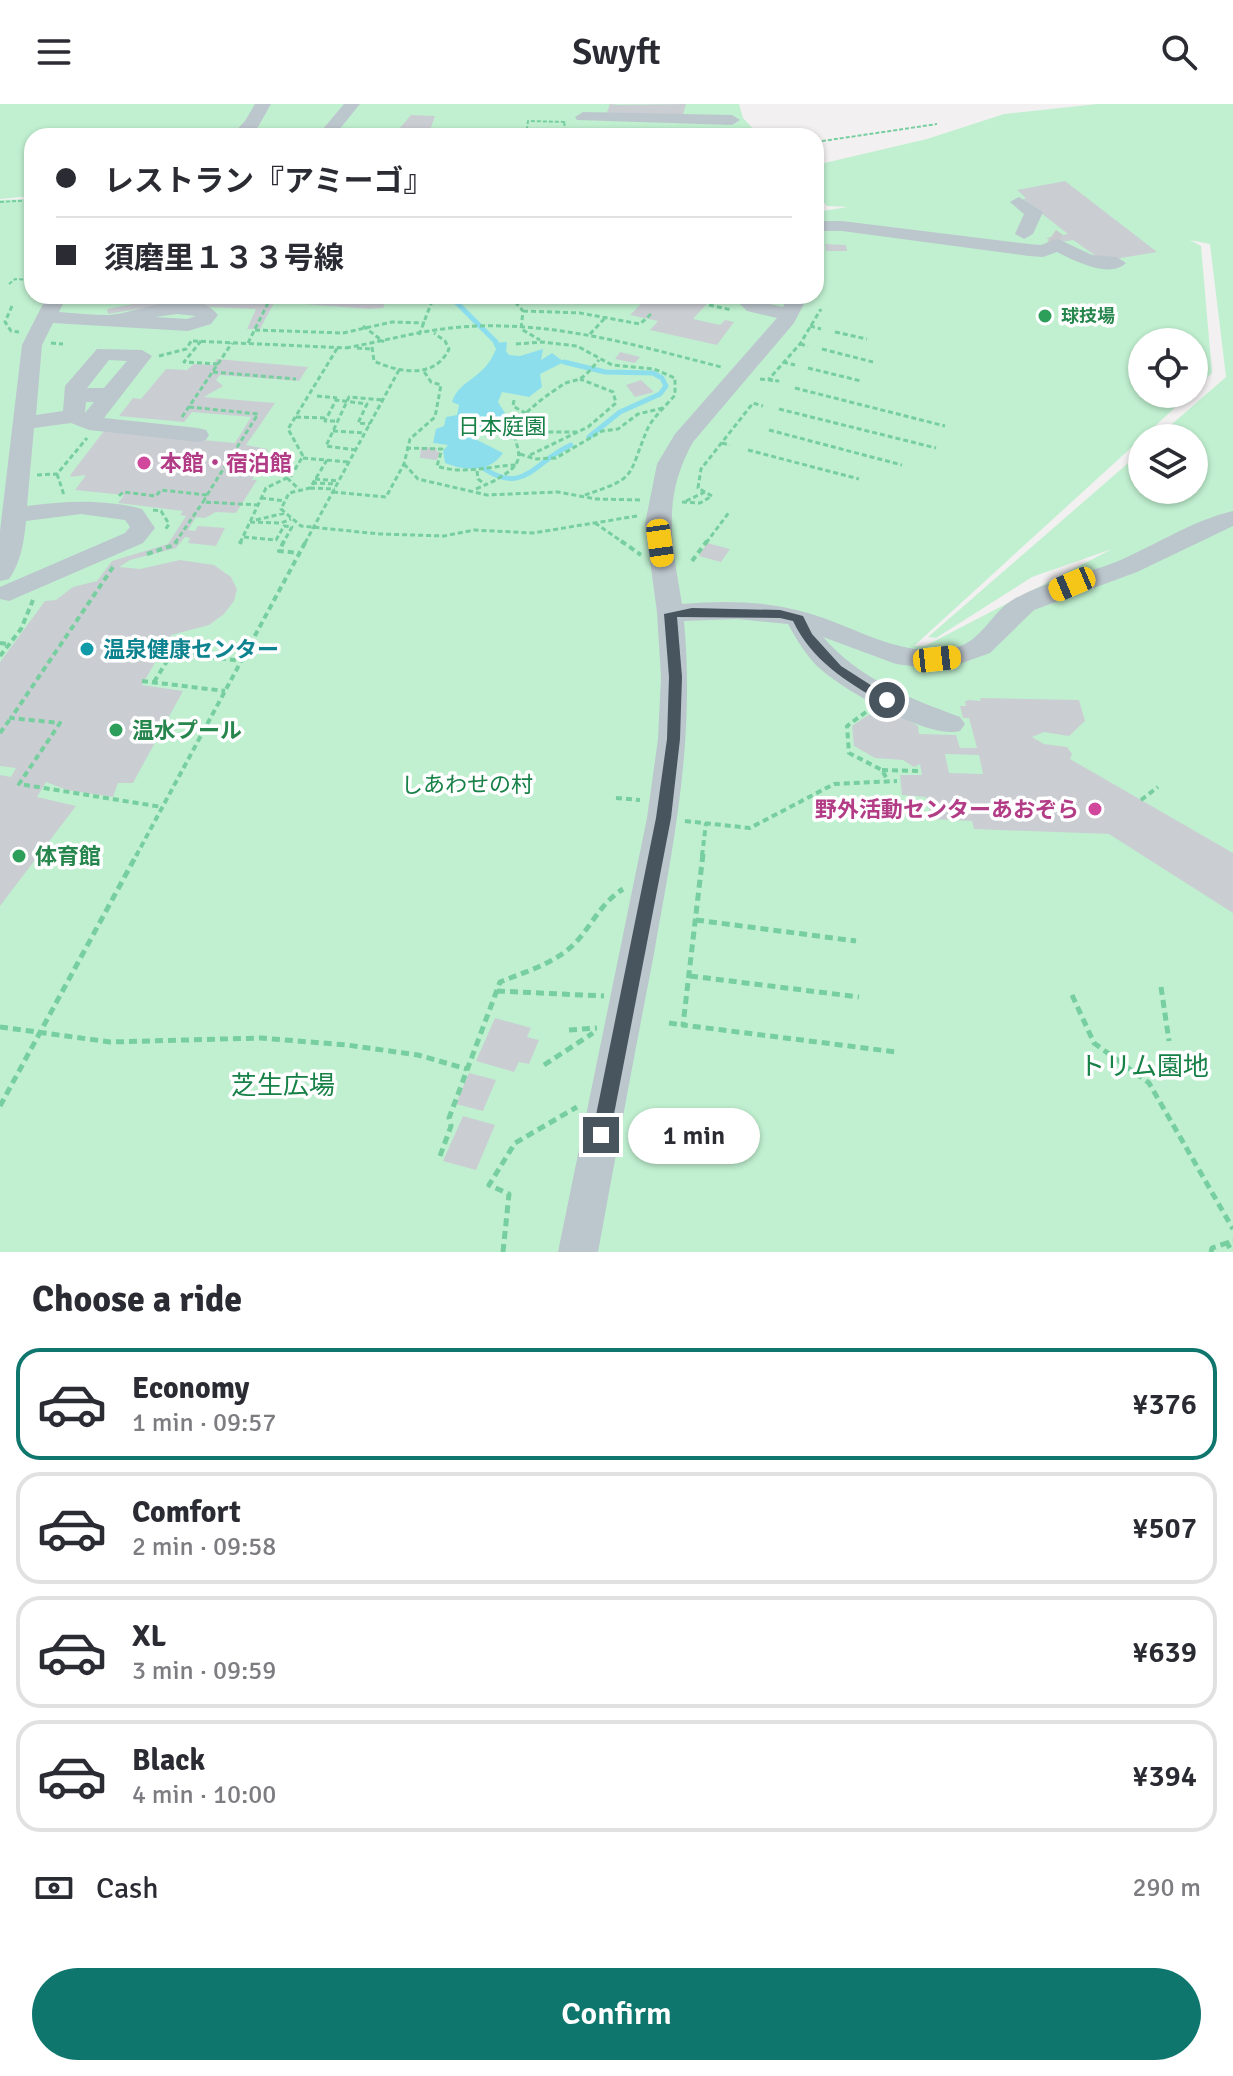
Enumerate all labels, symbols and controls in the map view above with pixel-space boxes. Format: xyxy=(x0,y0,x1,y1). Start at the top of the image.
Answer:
icon: menu xyxy=(32,30,76,74)
text: Swyft xyxy=(572,30,661,75)
icon: search xyxy=(1157,30,1201,74)
text: レストラン『アミーゴ』 xyxy=(104,163,433,200)
text: 須磨里１３３号線 xyxy=(104,240,344,277)
place label: 球技場 xyxy=(1061,305,1115,327)
marker: 球技場 xyxy=(1036,307,1054,325)
map controls xyxy=(1128,328,1208,504)
button: locate xyxy=(1128,328,1208,408)
park label: 日本庭園 xyxy=(458,413,546,440)
button: layers xyxy=(1128,424,1208,504)
place label: 本館・宿泊館 xyxy=(160,450,292,477)
marker: 本館・宿泊館 xyxy=(135,454,153,472)
car xyxy=(645,518,675,568)
car xyxy=(1045,564,1099,604)
place label: 温泉健康センター xyxy=(103,636,279,663)
marker: 温泉健康センター xyxy=(78,640,96,658)
car xyxy=(912,645,962,673)
route start xyxy=(869,682,905,718)
place label: 温水プール xyxy=(132,717,242,744)
marker: 温水プール xyxy=(107,721,125,739)
park label: しあわせの村 xyxy=(401,771,533,798)
place label: 野外活動センターあおぞら xyxy=(815,796,1079,823)
marker: 野外活動センターあおぞら xyxy=(1086,800,1104,818)
place label: 体育館 xyxy=(35,843,101,870)
marker: 体育館 xyxy=(10,847,28,865)
park label: トリム園地 xyxy=(1079,1051,1209,1083)
park label: 芝生広場 xyxy=(231,1070,335,1102)
callout: 1 min xyxy=(629,1107,761,1163)
route end xyxy=(583,1117,619,1153)
text: 1 min xyxy=(663,1120,725,1152)
text: Choose a ride xyxy=(32,1277,242,1322)
icon: car xyxy=(36,1368,108,1440)
text: Economy xyxy=(132,1370,249,1407)
text: ¥376 xyxy=(1132,1386,1197,1423)
text: 1 min · 09:57 xyxy=(132,1407,276,1439)
icon: car xyxy=(36,1492,108,1564)
text: Comfort xyxy=(132,1494,241,1531)
text: ¥507 xyxy=(1132,1510,1197,1547)
text: 2 min · 09:58 xyxy=(132,1531,276,1563)
icon: car xyxy=(36,1616,108,1688)
text: XL xyxy=(132,1618,166,1655)
text: ¥639 xyxy=(1132,1634,1197,1671)
text: 3 min · 09:59 xyxy=(132,1655,276,1687)
icon: car xyxy=(36,1740,108,1812)
text: Black xyxy=(132,1742,205,1779)
text: ¥394 xyxy=(1132,1758,1197,1795)
text: 4 min · 10:00 xyxy=(132,1779,276,1811)
icon: cash xyxy=(32,1866,76,1910)
text: Cash xyxy=(96,1870,159,1907)
text: 290 m xyxy=(1132,1872,1201,1904)
button: Confirm xyxy=(32,1968,1201,2060)

